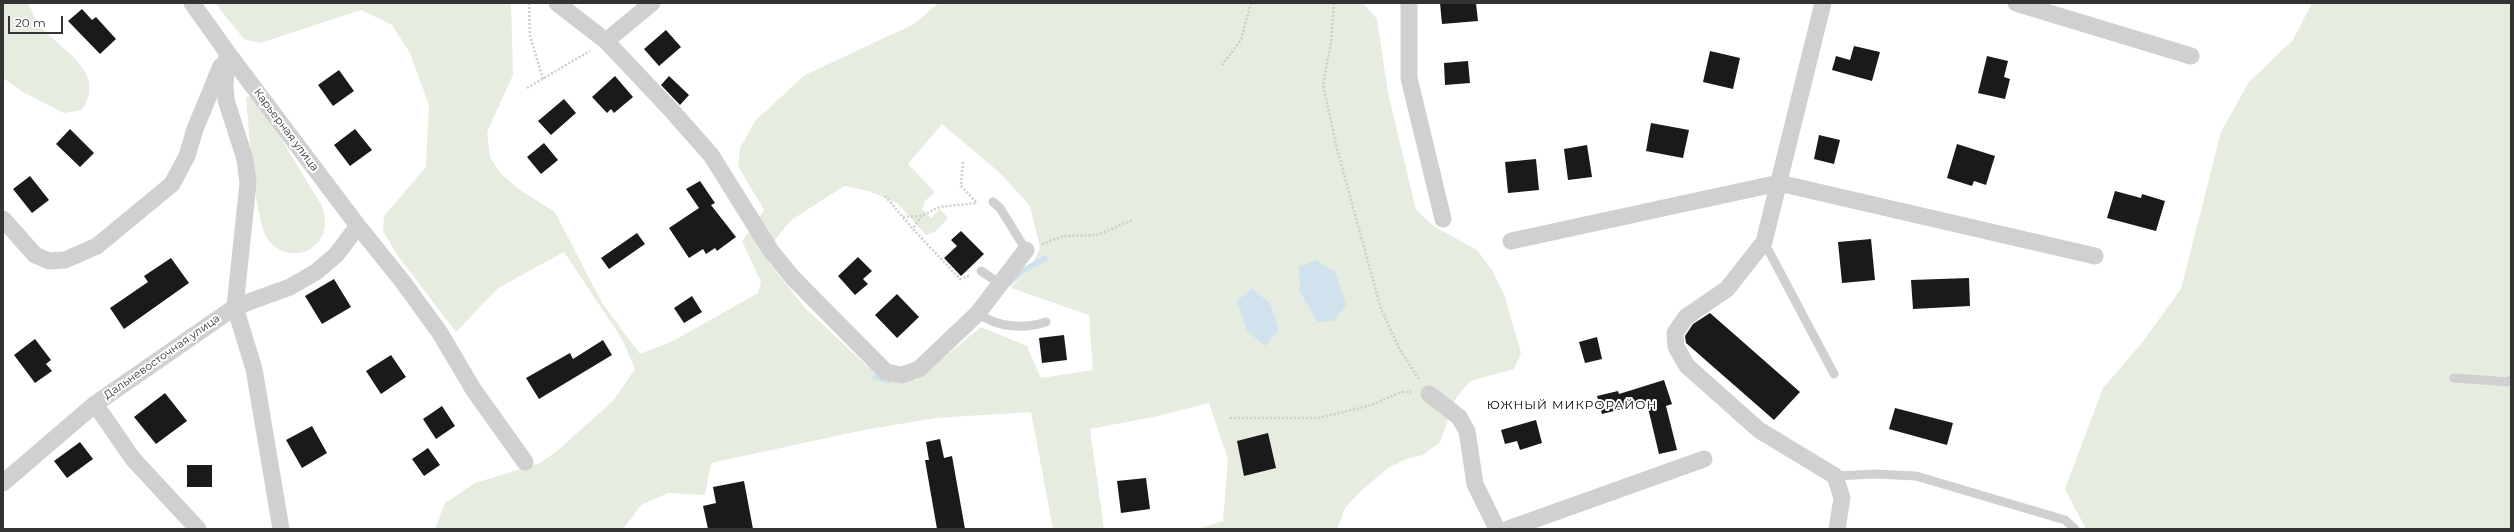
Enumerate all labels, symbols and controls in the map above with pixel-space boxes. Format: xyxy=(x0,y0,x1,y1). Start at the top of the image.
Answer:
scale bar xyxy=(10,8,65,34)
text: 20 m xyxy=(15,15,46,30)
street label: Карьерная улица xyxy=(251,86,321,174)
street label: Дальневосточная улица xyxy=(101,312,223,402)
district label: ЮЖНЫЙ МИКРОРАЙОН xyxy=(1487,398,1657,412)

